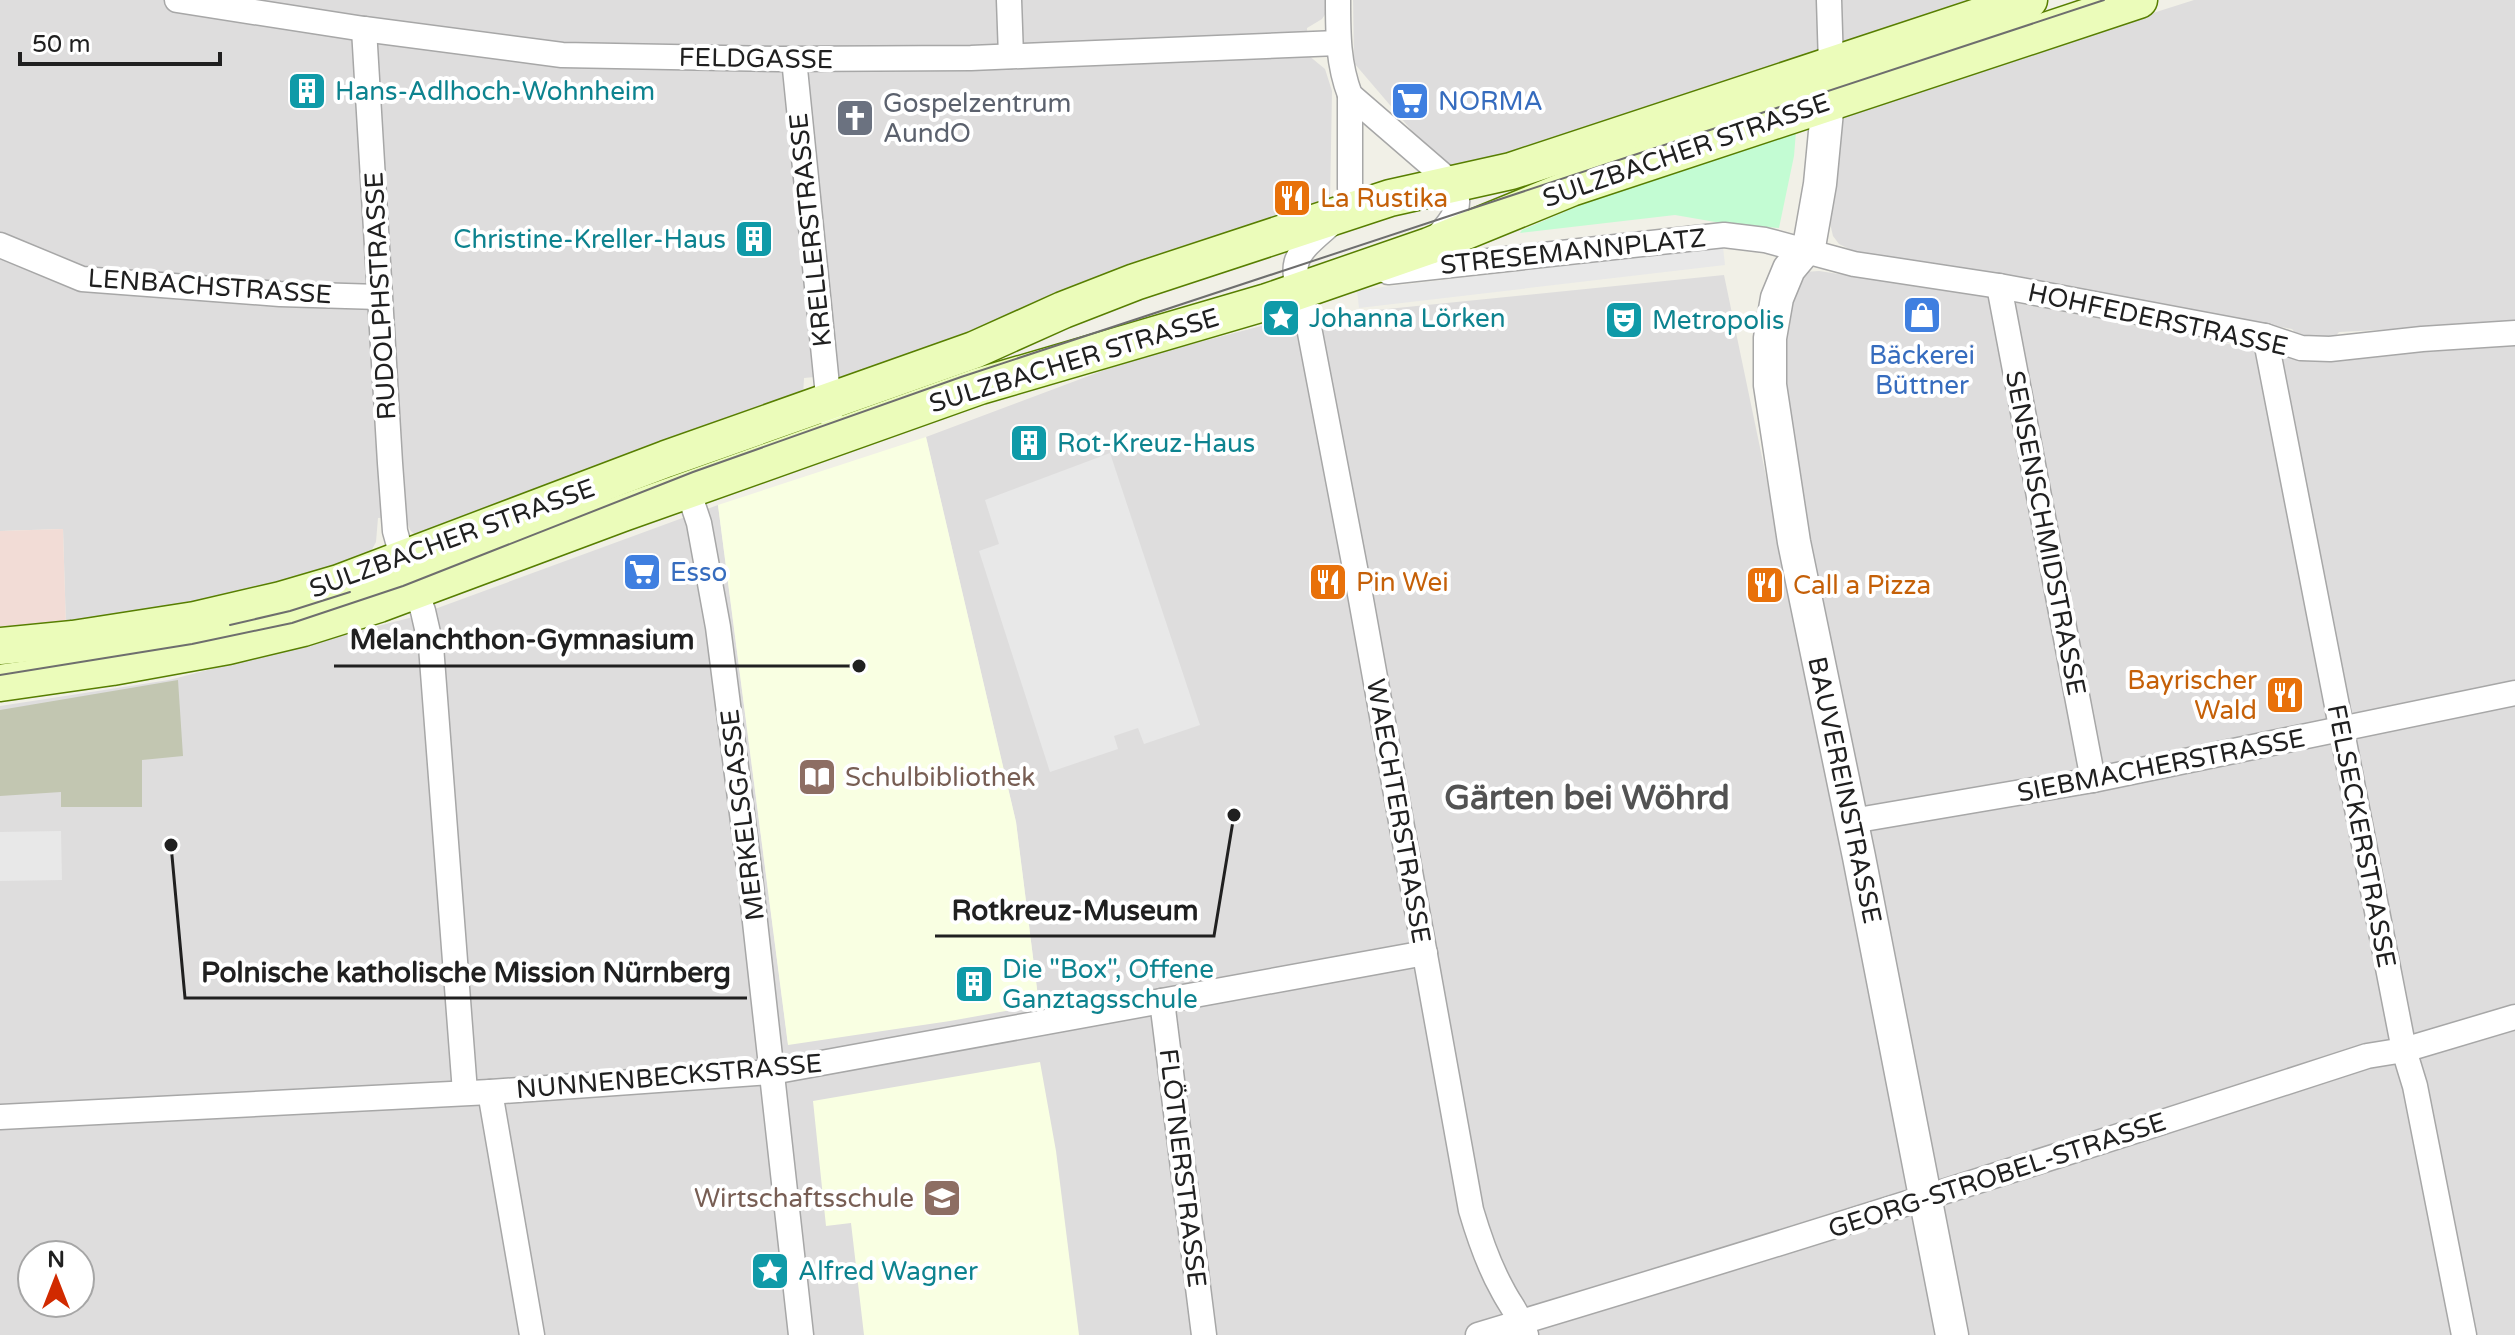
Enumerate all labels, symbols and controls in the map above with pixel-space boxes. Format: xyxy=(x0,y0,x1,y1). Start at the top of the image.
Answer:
scale bar xyxy=(20,16,220,66)
text: 50 m xyxy=(32,30,90,59)
street label: FELDGASSE xyxy=(678,42,834,75)
building icon: Hans-Adlhoch-Wohnheim xyxy=(286,70,328,112)
place label: Hans-Adlhoch-Wohnheim xyxy=(335,76,655,107)
supermarket icon: NORMA xyxy=(1389,80,1431,122)
place label: NORMA xyxy=(1438,86,1543,117)
street label: SULZBACHER STRASSE xyxy=(1539,87,1834,214)
place label: Gospelzentrum AundO xyxy=(883,88,1071,149)
church icon: Gospelzentrum AundO xyxy=(834,97,876,139)
street label: KRELLERSTRASSE xyxy=(783,111,838,348)
street label: RUDOLPHSTRASSE xyxy=(359,171,402,421)
restaurant icon: La Rustika xyxy=(1271,177,1313,219)
place label: La Rustika xyxy=(1320,183,1448,214)
building icon: Christine-Kreller-Haus xyxy=(733,218,775,260)
street label: STRESEMANNPLATZ xyxy=(1439,222,1707,281)
place label: Christine-Kreller-Haus xyxy=(453,224,726,255)
street label: LENBACHSTRASSE xyxy=(87,263,333,310)
street label: HOHFEDERSTRASSE xyxy=(2025,277,2291,362)
shop icon: Bäckerei Büttner xyxy=(1901,294,1943,336)
place icon: Johanna Lörken xyxy=(1260,297,1302,339)
theatre icon: Metropolis xyxy=(1603,299,1645,341)
street label: SULZBACHER STRASSE xyxy=(926,302,1223,419)
place label: Johanna Lörken xyxy=(1309,303,1506,334)
place label: Metropolis xyxy=(1652,305,1784,336)
place label: Bäckerei Büttner xyxy=(1869,340,1975,401)
street label: SENSENSCHMIDSTRASSE xyxy=(1999,368,2092,698)
building icon: Rot-Kreuz-Haus xyxy=(1008,422,1050,464)
place label: Rot-Kreuz-Haus xyxy=(1057,428,1255,459)
street label: SULZBACHER STRASSE xyxy=(305,472,599,605)
supermarket icon: Esso xyxy=(621,551,663,593)
place label: Esso xyxy=(670,557,727,588)
restaurant icon: Pin Wei xyxy=(1307,561,1349,603)
restaurant icon: Call a Pizza xyxy=(1744,564,1786,606)
place label: Pin Wei xyxy=(1356,567,1449,598)
place label: Call a Pizza xyxy=(1793,570,1931,601)
callout: Melanchthon-Gymnasium xyxy=(334,614,711,666)
text: Melanchthon-Gymnasium xyxy=(349,623,695,657)
street label: BAUVEREINSTRASSE xyxy=(1801,654,1888,926)
place label: Bayrischer Wald xyxy=(2127,665,2257,726)
restaurant icon: Bayrischer Wald xyxy=(2264,674,2306,716)
street label: WAECHTERSTRASSE xyxy=(1360,676,1437,946)
street label: FELSECKERSTRASSE xyxy=(2321,702,2402,970)
street label: MERKELSGASSE xyxy=(714,707,771,922)
street label: SIEBMACHERSTRASSE xyxy=(2015,722,2308,809)
library icon: Schulbibliothek xyxy=(796,756,838,798)
place label: Schulbibliothek xyxy=(845,762,1036,793)
district label: Gärten bei Wöhrd xyxy=(1444,778,1730,819)
callout: Rotkreuz-Museum xyxy=(935,884,1214,936)
text: Rotkreuz-Museum xyxy=(951,894,1199,928)
callout: Polnische katholische Mission Nürnberg xyxy=(185,946,747,998)
place label: Die "Box", Offene Ganztagsschule xyxy=(1002,954,1214,1015)
text: Polnische katholische Mission Nürnberg xyxy=(201,956,731,990)
building icon: Die "Box", Offene Ganztagsschule xyxy=(953,963,995,1005)
street label: FLÖTNERSTRASSE xyxy=(1152,1047,1213,1289)
street label: NUNNENBECKSTRASSE xyxy=(515,1048,823,1105)
street label: GEORG-STROBEL-STRASSE xyxy=(1824,1106,2170,1245)
school or university icon: Wirtschaftsschule xyxy=(921,1177,963,1219)
place label: Wirtschaftsschule xyxy=(694,1183,914,1214)
north arrow xyxy=(16,1239,96,1319)
text: N xyxy=(47,1247,65,1273)
place icon: Alfred Wagner xyxy=(749,1250,791,1292)
place label: Alfred Wagner xyxy=(798,1256,978,1287)

